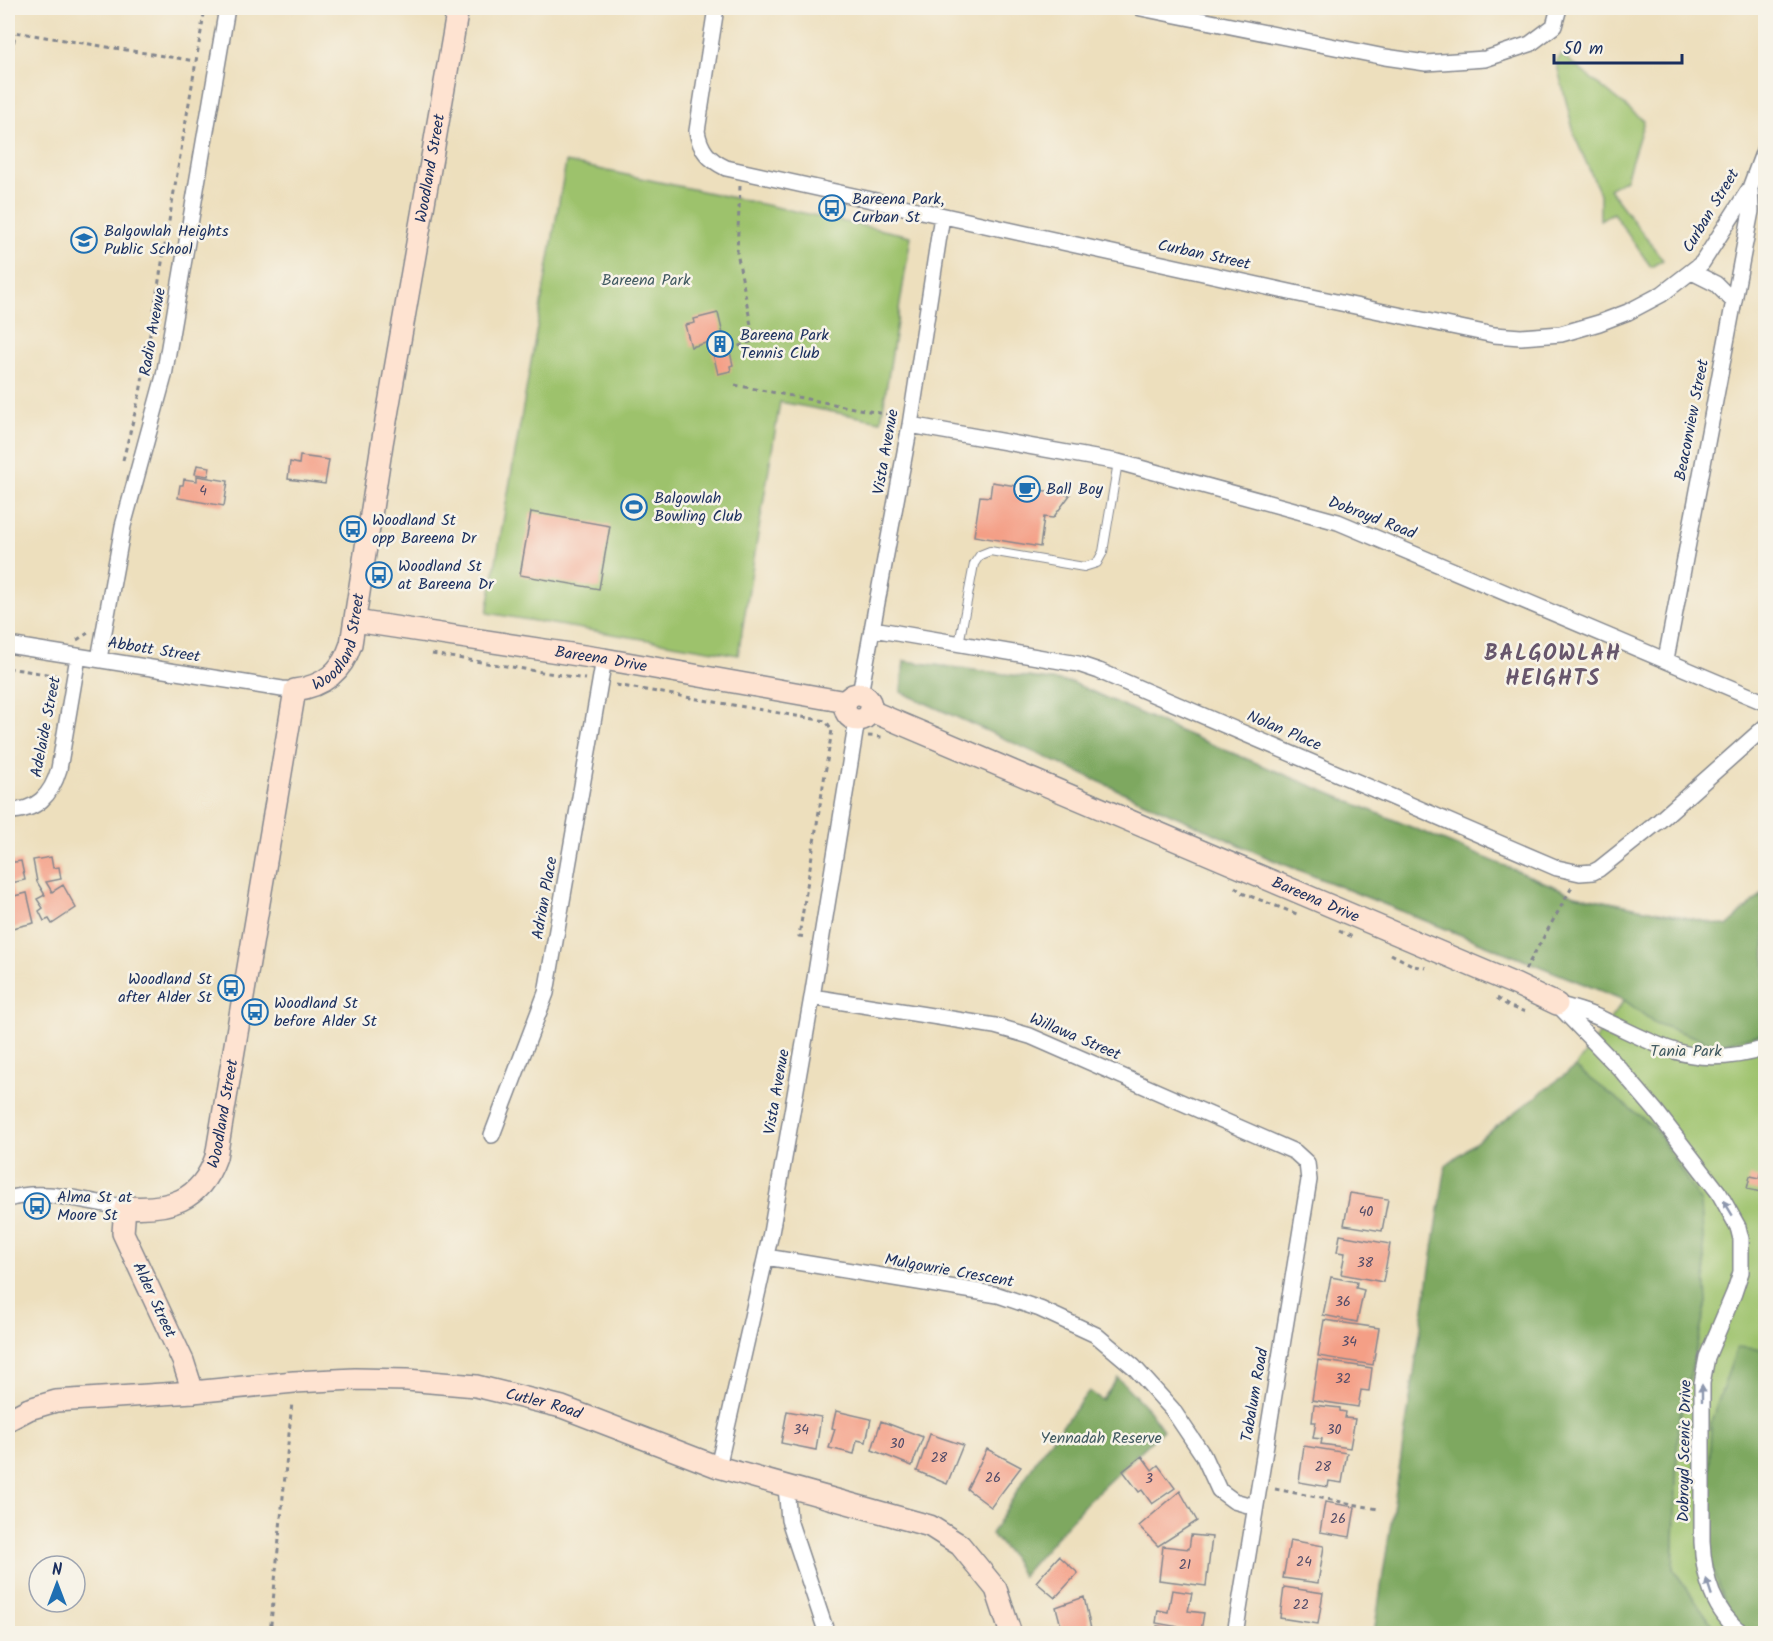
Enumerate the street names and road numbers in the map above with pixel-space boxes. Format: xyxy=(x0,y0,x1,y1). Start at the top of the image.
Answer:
street label: Woodland Street xyxy=(408,111,452,225)
street label: Curban Street xyxy=(1676,164,1746,258)
street label: Curban Street xyxy=(1155,233,1253,277)
street label: Radio Avenue xyxy=(133,286,173,378)
street label: Beaconview Street xyxy=(1668,356,1716,483)
street label: Vista Avenue xyxy=(866,407,906,497)
street label: Dobroyd Road xyxy=(1324,490,1421,547)
street label: Woodland Street xyxy=(308,591,371,697)
street label: Abbott Street xyxy=(106,630,203,670)
street label: Bareena Drive xyxy=(553,639,649,679)
street label: Adelaide Street xyxy=(24,674,68,780)
street label: Nolan Place xyxy=(1243,704,1325,758)
street label: Adrian Place xyxy=(525,855,565,941)
street label: Bareena Drive xyxy=(1268,870,1363,929)
street label: Willawa Street xyxy=(1026,1007,1125,1068)
street label: Vista Avenue xyxy=(757,1047,797,1137)
street label: Woodland Street xyxy=(200,1056,245,1172)
street label: Mulgowrie Crescent xyxy=(883,1247,1016,1295)
street label: Alder Street xyxy=(126,1258,183,1343)
street label: Tabalum Road xyxy=(1234,1345,1276,1444)
street label: Dobroyd Scenic Drive xyxy=(1671,1380,1699,1522)
street label: Cutler Road xyxy=(503,1381,587,1426)

